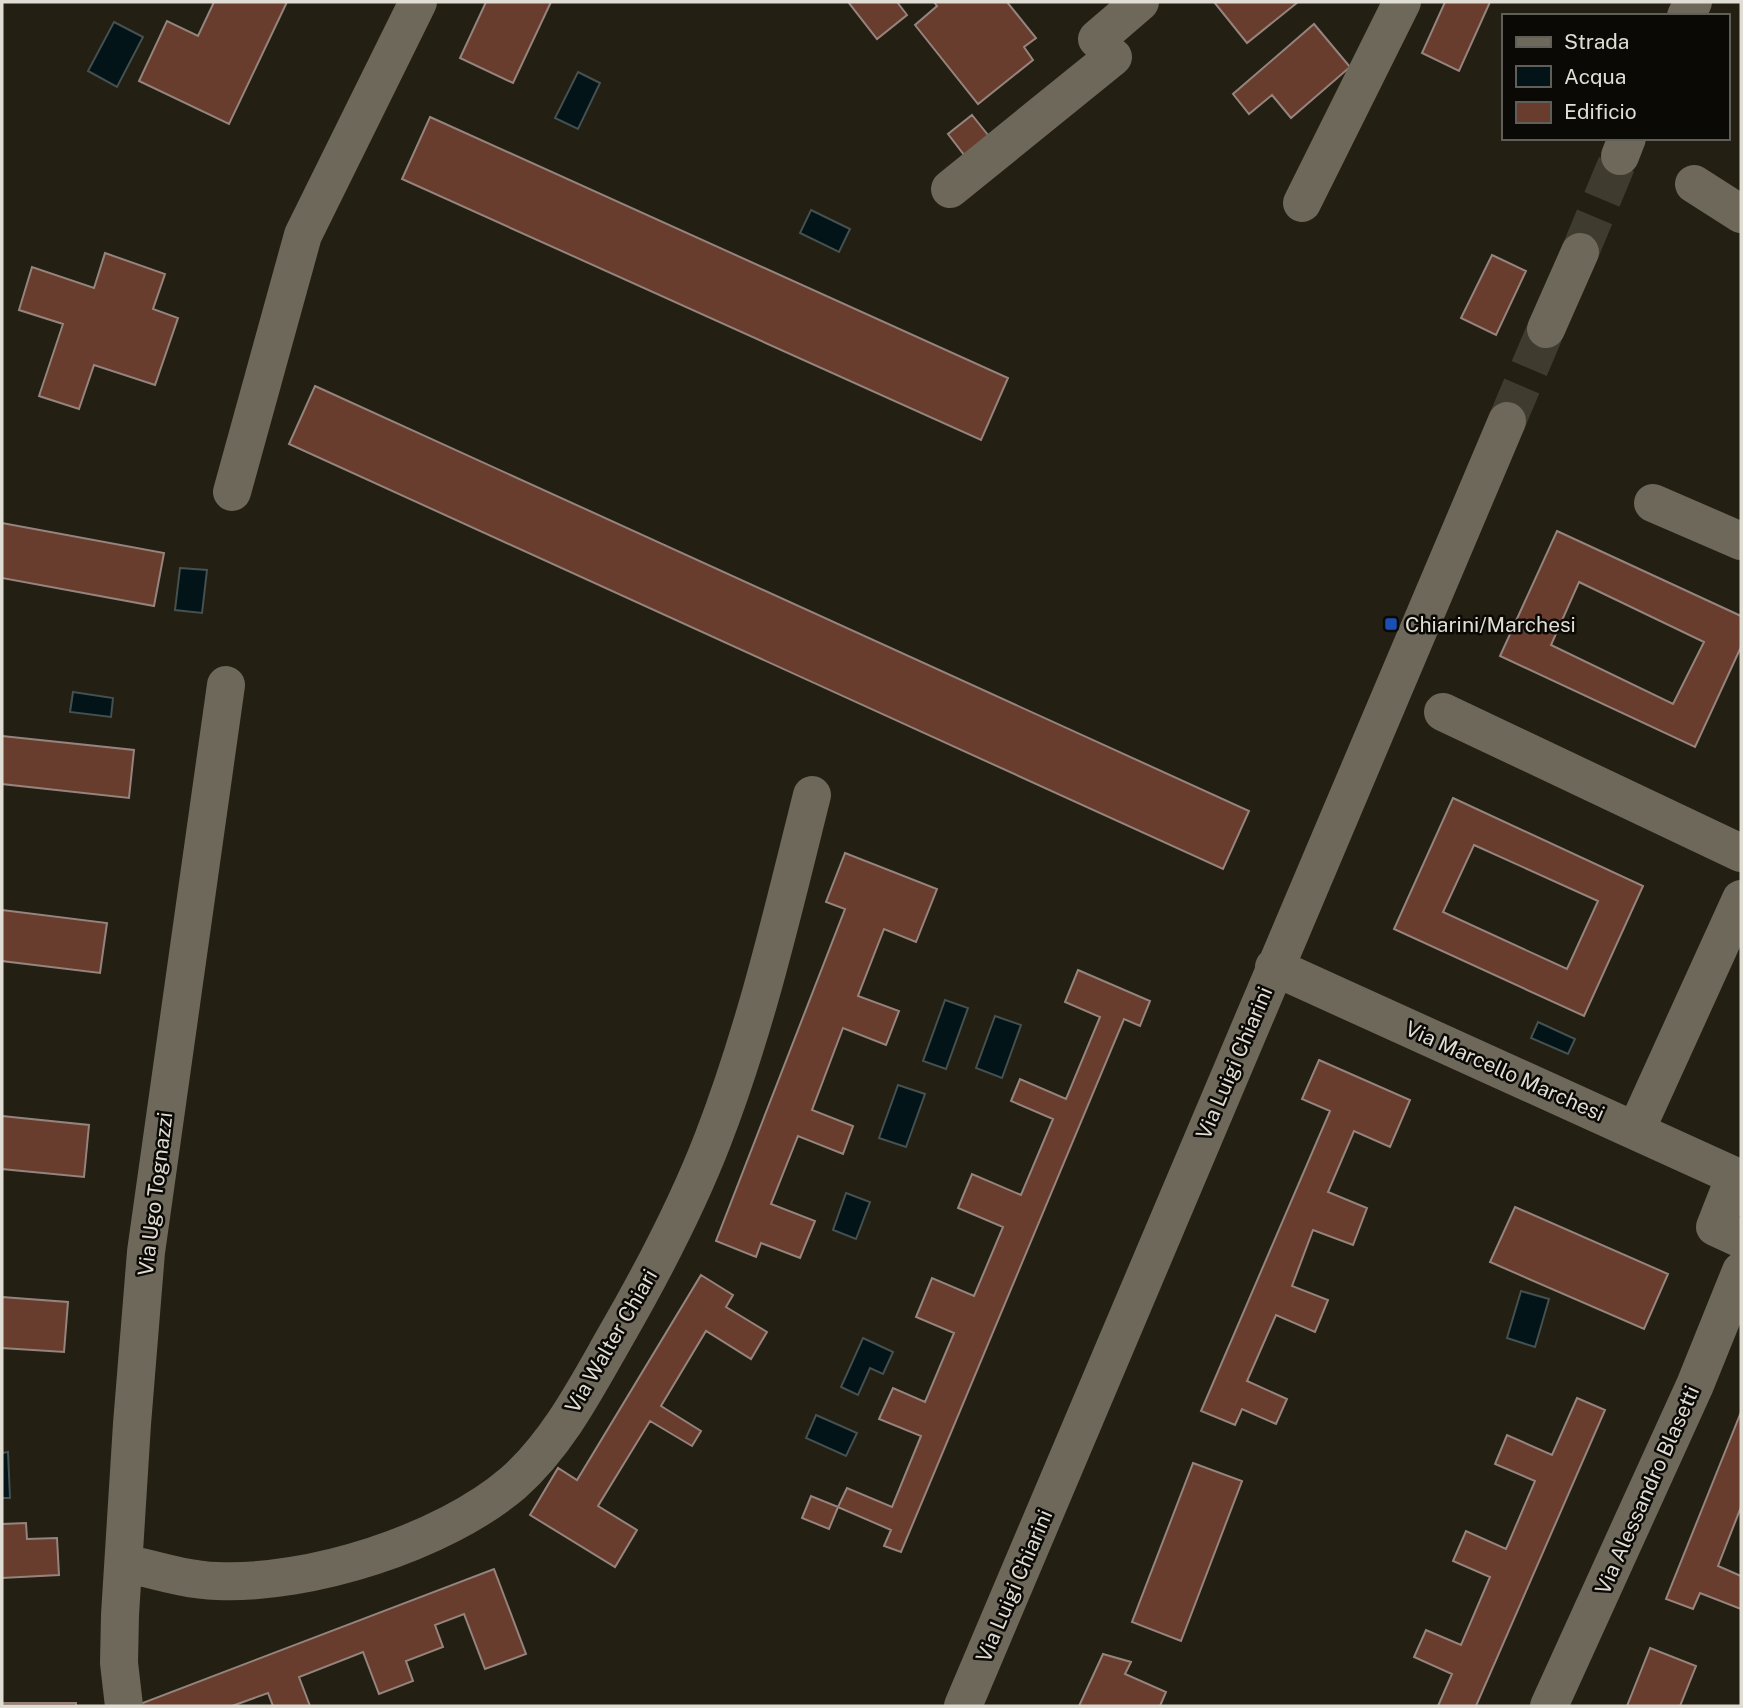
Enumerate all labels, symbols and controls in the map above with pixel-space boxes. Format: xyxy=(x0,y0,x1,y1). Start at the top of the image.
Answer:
legend xyxy=(1502,14,1729,140)
text: Strada xyxy=(1564,29,1629,54)
text: Acqua xyxy=(1564,64,1626,89)
text: Edificio xyxy=(1564,99,1637,124)
place label: Chiarini/Marchesi xyxy=(1405,612,1576,637)
marker: Chiarini/Marchesi xyxy=(1383,616,1399,632)
street label: Via Luigi Chiarini xyxy=(1191,983,1277,1143)
street label: Via Marcello Marchesi xyxy=(1402,1016,1608,1126)
street label: Via Ugo Tognazzi xyxy=(133,1111,177,1277)
street label: Via Walter Chiari xyxy=(560,1265,662,1417)
street label: Via Alessandro Blasetti xyxy=(1590,1382,1704,1598)
street label: Via Luigi Chiarini xyxy=(971,1506,1057,1666)

